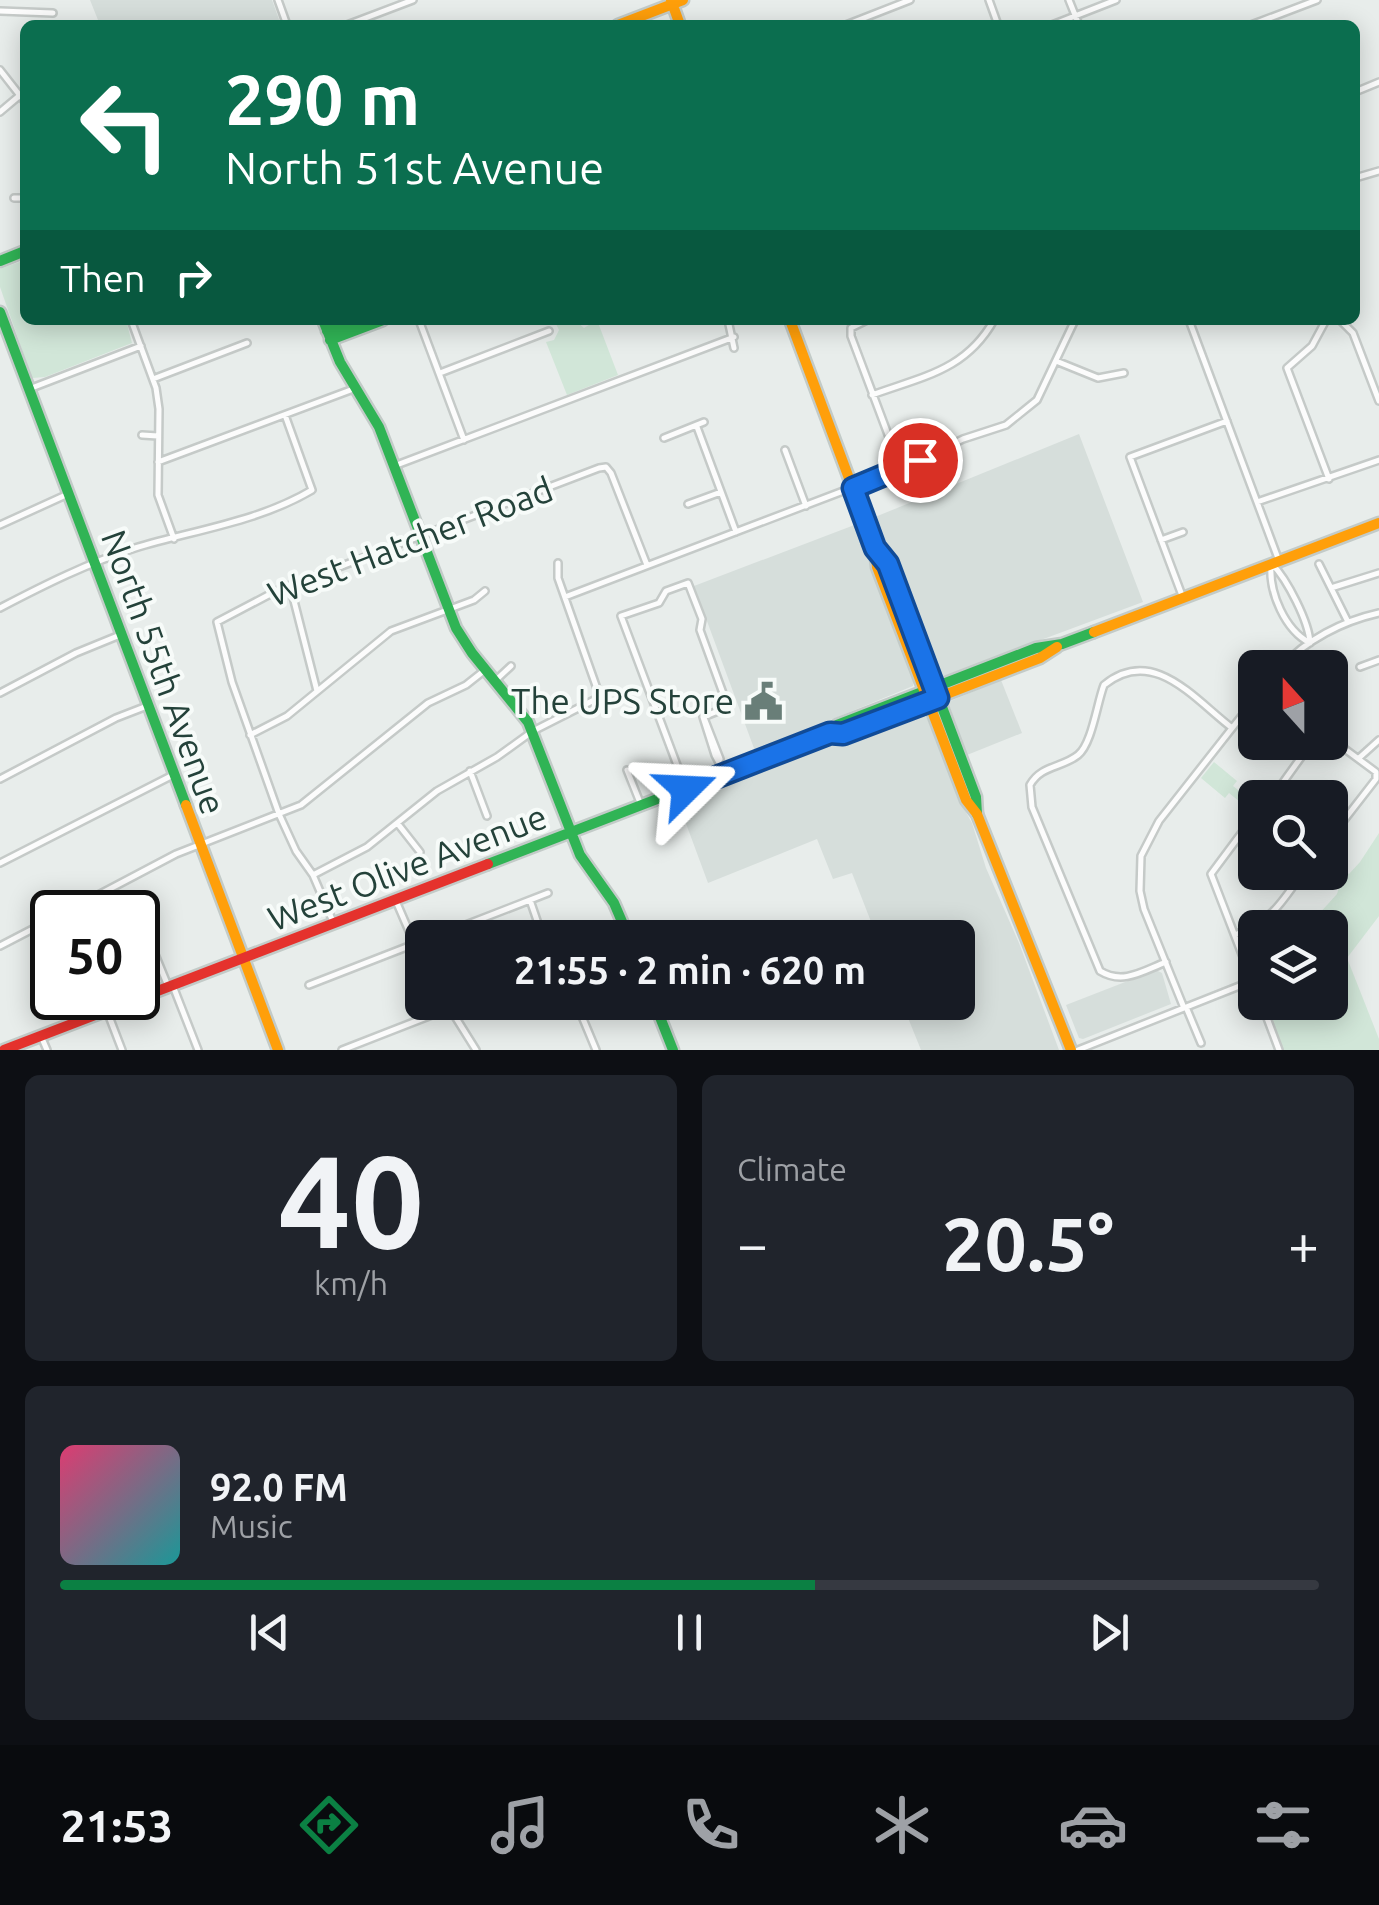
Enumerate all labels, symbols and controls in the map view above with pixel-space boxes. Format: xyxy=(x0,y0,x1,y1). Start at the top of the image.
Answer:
icon: left xyxy=(60,60,190,190)
text: 290 m xyxy=(225,60,420,138)
text: North 51st Avenue xyxy=(225,142,604,193)
icon: right xyxy=(166,250,221,305)
text: Then xyxy=(60,257,146,299)
pin xyxy=(878,418,963,503)
icon: arrive xyxy=(893,433,948,488)
street label: West Hatcher Road xyxy=(262,468,558,614)
street label: North 55th Avenue xyxy=(94,524,234,820)
north arrow xyxy=(1238,650,1348,760)
map controls xyxy=(1238,650,1348,1020)
public building icon: The UPS Store xyxy=(743,680,785,722)
place label: The UPS Store xyxy=(511,681,734,721)
position arrow xyxy=(634,737,738,841)
button: search xyxy=(1238,780,1348,890)
street label: West Olive Avenue xyxy=(262,795,552,939)
speed limit sign: 50 xyxy=(30,890,160,1020)
button: layers xyxy=(1238,910,1348,1020)
text: 21:55 · 2 min · 620 m xyxy=(514,949,866,991)
text: 40 xyxy=(278,1127,424,1273)
text: Climate xyxy=(737,1151,847,1187)
text: 20.5° xyxy=(942,1201,1114,1285)
text: − xyxy=(737,1213,768,1274)
text: + xyxy=(1288,1213,1319,1274)
text: km/h xyxy=(314,1265,388,1301)
text: 92.0 FM xyxy=(210,1466,348,1508)
text: Music xyxy=(210,1508,293,1544)
icon: previous xyxy=(242,1605,297,1660)
icon: pause xyxy=(662,1605,717,1660)
icon: next xyxy=(1082,1605,1137,1660)
icon: directions xyxy=(294,1790,364,1860)
icon: music xyxy=(485,1790,555,1860)
icon: phone xyxy=(676,1790,746,1860)
icon: climate xyxy=(867,1790,937,1860)
icon: car xyxy=(1058,1790,1128,1860)
icon: filters xyxy=(1248,1790,1318,1860)
text: 21:53 xyxy=(60,1800,173,1851)

